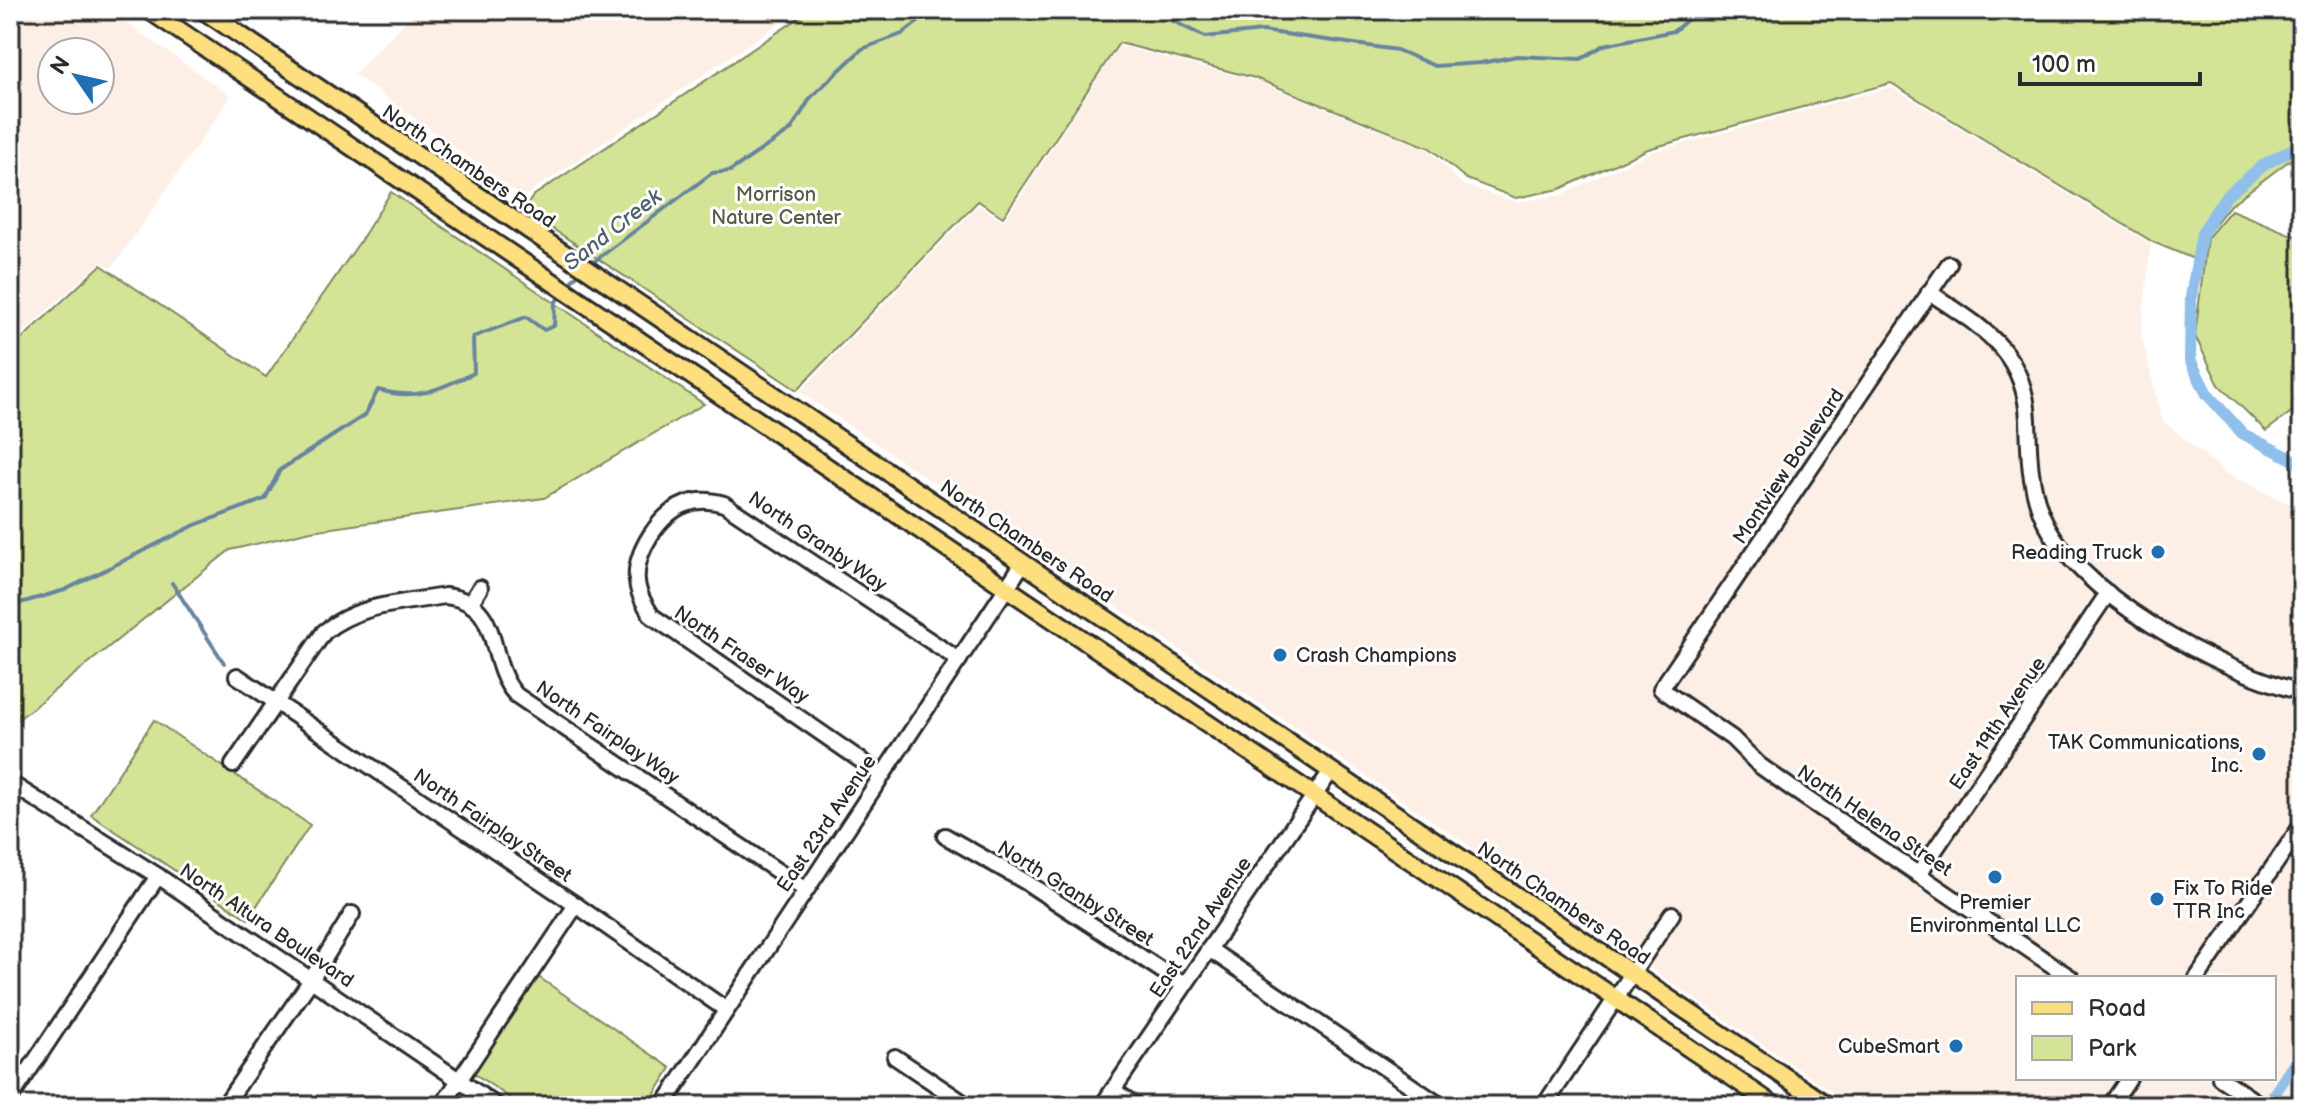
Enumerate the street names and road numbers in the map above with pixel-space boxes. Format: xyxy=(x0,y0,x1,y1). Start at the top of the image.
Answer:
street label: North Chambers Road xyxy=(377,100,560,234)
street label: Montview Boulevard xyxy=(1728,384,1850,549)
street label: North Chambers Road xyxy=(935,475,1118,609)
street label: North Granby Way xyxy=(744,487,891,597)
street label: North Fraser Way xyxy=(669,601,813,709)
street label: East 19th Avenue xyxy=(1945,653,2051,795)
street label: North Fairplay Way xyxy=(531,676,684,790)
street label: East 23rd Avenue xyxy=(772,750,882,897)
street label: North Helena Street xyxy=(1792,760,1956,882)
street label: North Fairplay Street xyxy=(409,764,576,888)
street label: North Granby Street xyxy=(993,836,1158,952)
street label: North Chambers Road xyxy=(1472,837,1655,971)
street label: East 22nd Avenue xyxy=(1145,852,1257,1003)
street label: North Altura Boulevard xyxy=(175,859,358,993)

